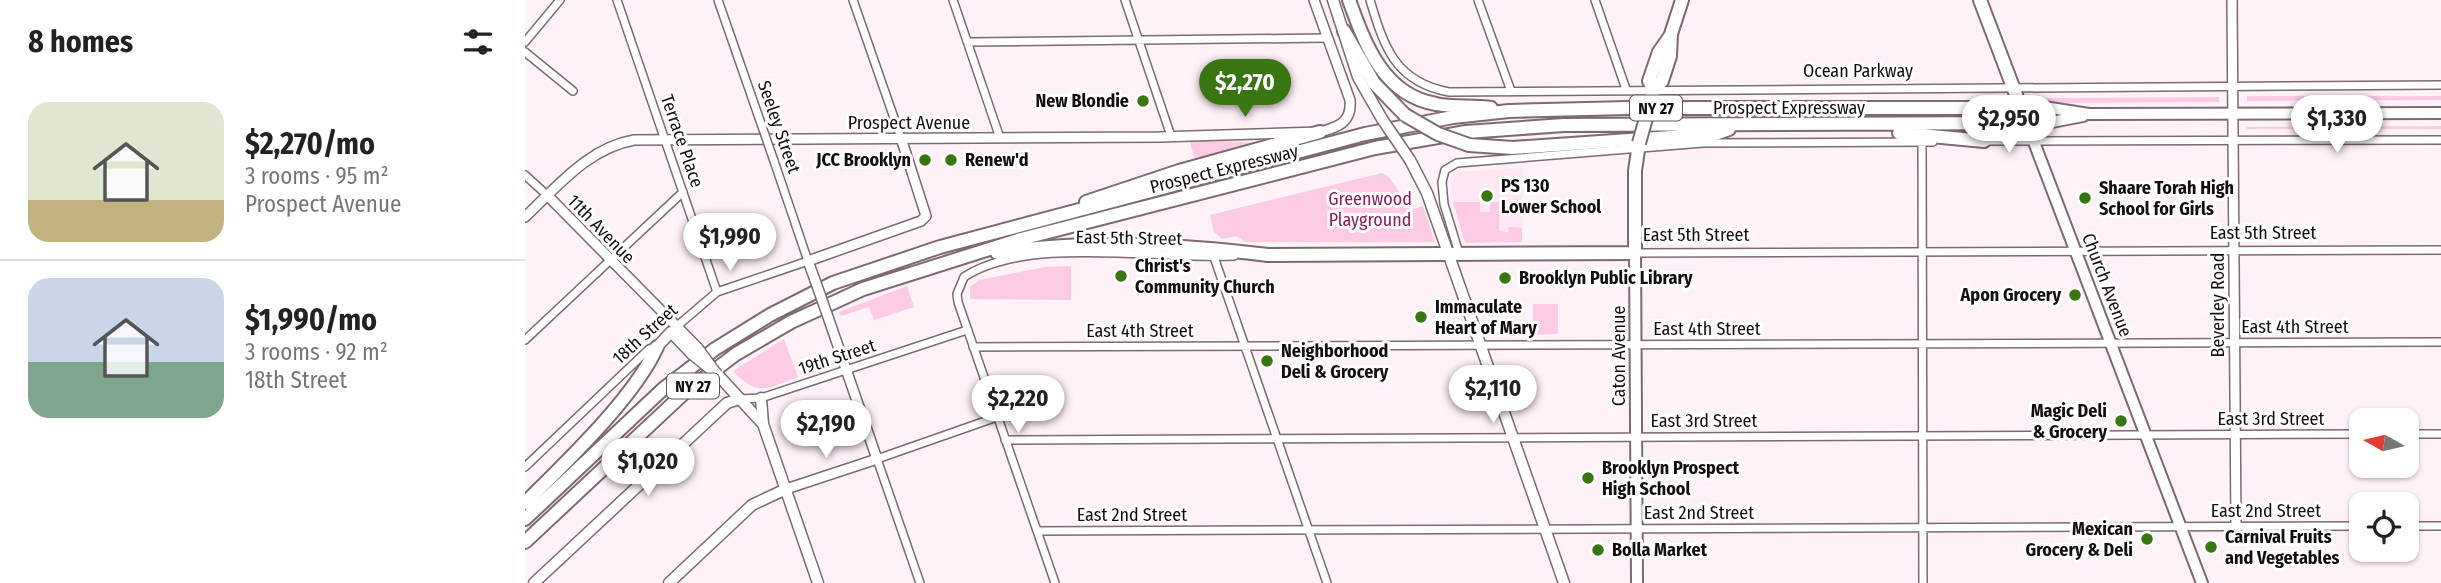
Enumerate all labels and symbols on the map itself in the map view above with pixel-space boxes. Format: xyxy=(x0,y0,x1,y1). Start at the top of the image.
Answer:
pin: $2,270 xyxy=(1188,60,1302,119)
street label: Ocean Parkway xyxy=(1803,60,1913,82)
street label: Seeley Street xyxy=(753,78,805,176)
place label: New Blondie xyxy=(1035,90,1129,112)
street label: Terrace Place xyxy=(656,92,708,190)
marker: New Blondie xyxy=(1135,93,1151,109)
road number: NY 27 xyxy=(1630,96,1682,120)
pin: $2,950 xyxy=(1952,96,2066,155)
pin: $1,330 xyxy=(2280,96,2394,155)
street label: Prospect Expressway xyxy=(1713,97,1865,119)
street label: Prospect Avenue xyxy=(848,112,970,134)
street label: Prospect Expressway xyxy=(1148,140,1300,198)
place label: JCC Brooklyn xyxy=(815,149,911,171)
place label: Renew'd xyxy=(965,149,1029,171)
marker: JCC Brooklyn xyxy=(917,152,933,168)
marker: Renew'd xyxy=(943,152,959,168)
place label: PS 130 Lower School xyxy=(1501,175,1601,218)
place label: Shaare Torah High School for Girls xyxy=(2099,177,2234,220)
park label: Greenwood Playground xyxy=(1328,188,1412,231)
marker: PS 130 Lower School xyxy=(1479,188,1495,204)
street label: 11th Avenue xyxy=(563,190,639,268)
marker: Shaare Torah High School for Girls xyxy=(2077,190,2093,206)
pin: $1,990 xyxy=(673,214,787,273)
street label: East 5th Street xyxy=(2210,222,2316,244)
street label: East 5th Street xyxy=(1643,224,1749,246)
street label: East 5th Street xyxy=(1075,226,1183,250)
street label: Church Avenue xyxy=(2077,230,2137,340)
street label: Beverley Road xyxy=(2207,253,2229,357)
place label: Christ's Community Church xyxy=(1135,255,1275,298)
place label: Brooklyn Public Library xyxy=(1519,267,1693,289)
marker: Christ's Community Church xyxy=(1113,268,1129,284)
marker: Brooklyn Public Library xyxy=(1497,270,1513,286)
place label: Apon Grocery xyxy=(1960,284,2061,306)
marker: Apon Grocery xyxy=(2067,287,2083,303)
place label: Immaculate Heart of Mary xyxy=(1435,296,1537,339)
street label: 18th Street xyxy=(608,299,682,369)
street label: Caton Avenue xyxy=(1608,306,1630,406)
marker: Immaculate Heart of Mary xyxy=(1413,309,1429,325)
street label: East 4th Street xyxy=(2241,316,2349,338)
street label: East 4th Street xyxy=(1653,318,1761,340)
street label: East 4th Street xyxy=(1086,320,1194,342)
street label: 19th Street xyxy=(796,334,878,380)
place label: Neighborhood Deli & Grocery xyxy=(1281,340,1389,383)
marker: Neighborhood Deli & Grocery xyxy=(1259,353,1275,369)
pin: $2,110 xyxy=(1436,366,1550,425)
road number: NY 27 xyxy=(667,374,719,398)
pin: $2,220 xyxy=(961,376,1075,435)
pin: $2,190 xyxy=(769,400,883,460)
place label: Magic Deli & Grocery xyxy=(2031,400,2107,443)
street label: East 3rd Street xyxy=(2218,408,2324,430)
north arrow xyxy=(2349,408,2419,478)
street label: East 3rd Street xyxy=(1651,410,1757,432)
marker: Magic Deli & Grocery xyxy=(2113,413,2129,429)
pin: $1,020 xyxy=(591,438,705,498)
place label: Brooklyn Prospect High School xyxy=(1602,457,1740,500)
marker: Brooklyn Prospect High School xyxy=(1580,470,1596,486)
street label: East 2nd Street xyxy=(2211,500,2321,522)
street label: East 2nd Street xyxy=(1644,502,1754,524)
street label: East 2nd Street xyxy=(1077,504,1187,526)
place label: Mexican Grocery & Deli xyxy=(2026,518,2133,561)
place label: Carnival Fruits and Vegetables xyxy=(2225,526,2340,569)
marker: Mexican Grocery & Deli xyxy=(2139,531,2155,547)
place label: Bolla Market xyxy=(1612,539,1708,561)
marker: Carnival Fruits and Vegetables xyxy=(2203,539,2219,555)
marker: Bolla Market xyxy=(1590,542,1606,558)

